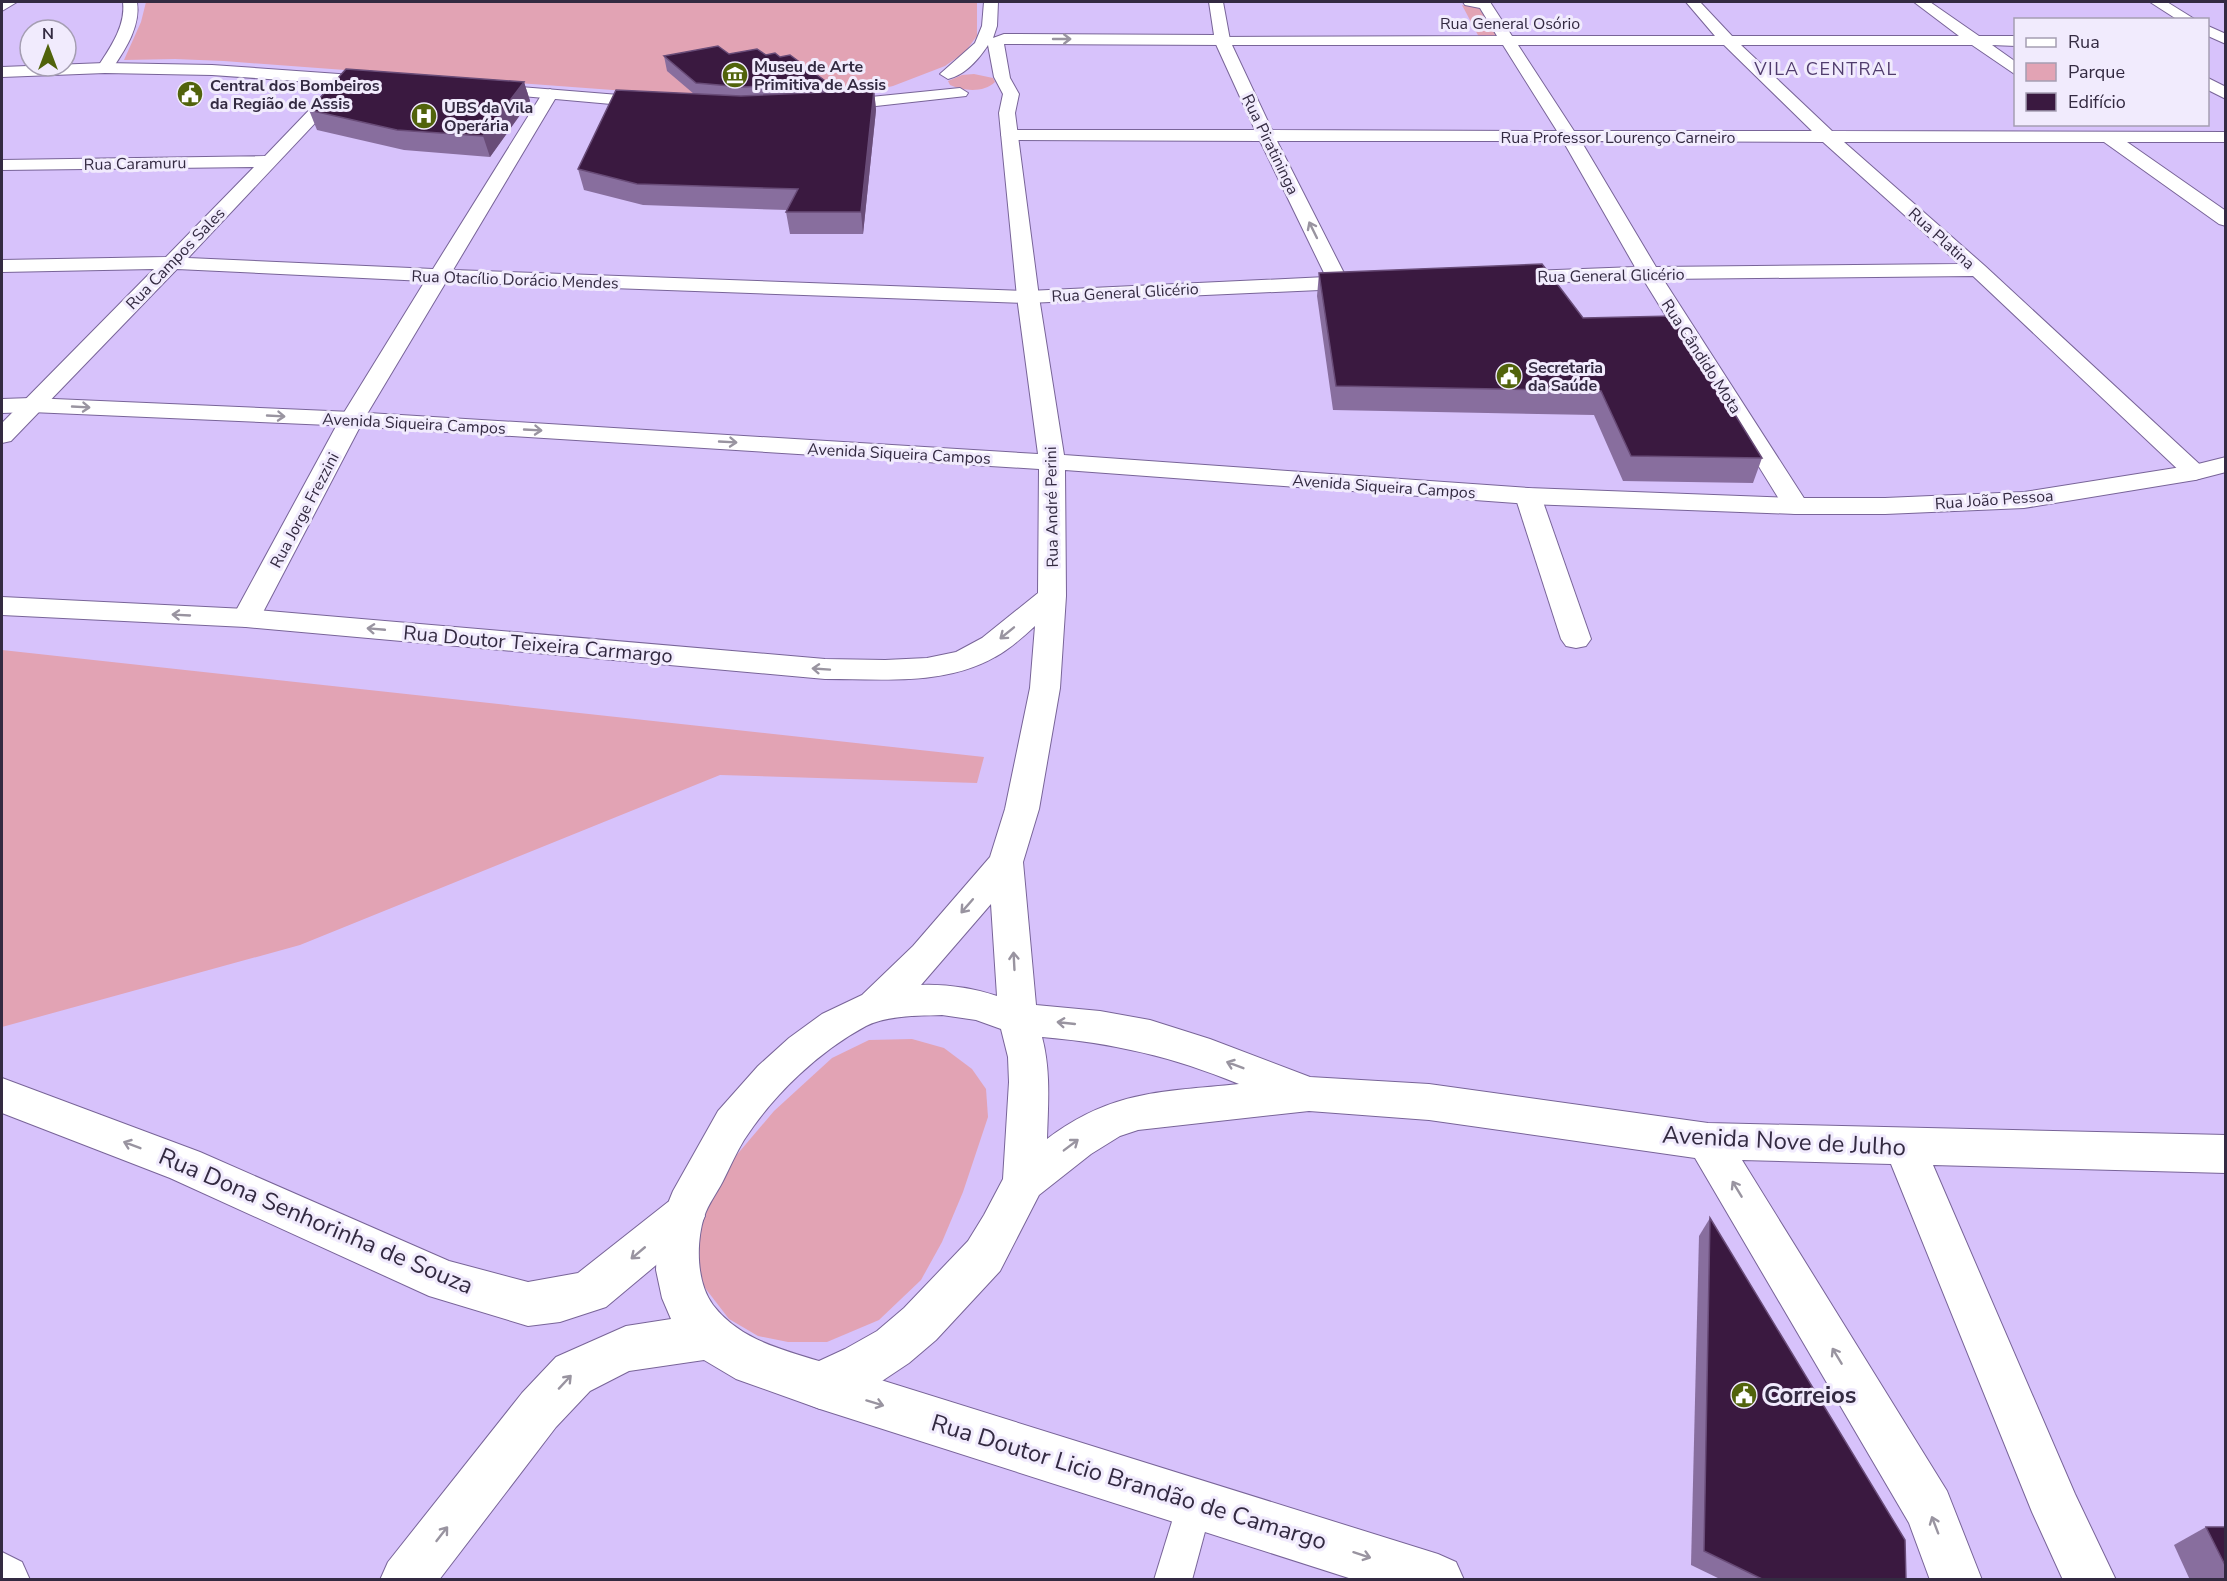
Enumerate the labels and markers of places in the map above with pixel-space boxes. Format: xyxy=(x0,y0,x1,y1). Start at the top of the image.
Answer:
place label: Museu de Arte Primitiva de Assis xyxy=(754,56,886,96)
museum icon: Museu de Arte Primitiva de Assis xyxy=(720,60,750,90)
place label: Central dos Bombeiros da Região de Assis xyxy=(210,75,380,115)
public building icon: Central dos Bombeiros da Região de Assis xyxy=(175,79,205,109)
place label: UBS da Vila Operária xyxy=(444,97,533,137)
hospital icon: UBS da Vila Operária xyxy=(409,101,439,131)
place label: Secretaria da Saúde xyxy=(1528,357,1603,397)
public building icon: Secretaria da Saúde xyxy=(1494,361,1524,391)
place label: Correios xyxy=(1764,1379,1857,1411)
public building icon: Correios xyxy=(1729,1380,1759,1410)

